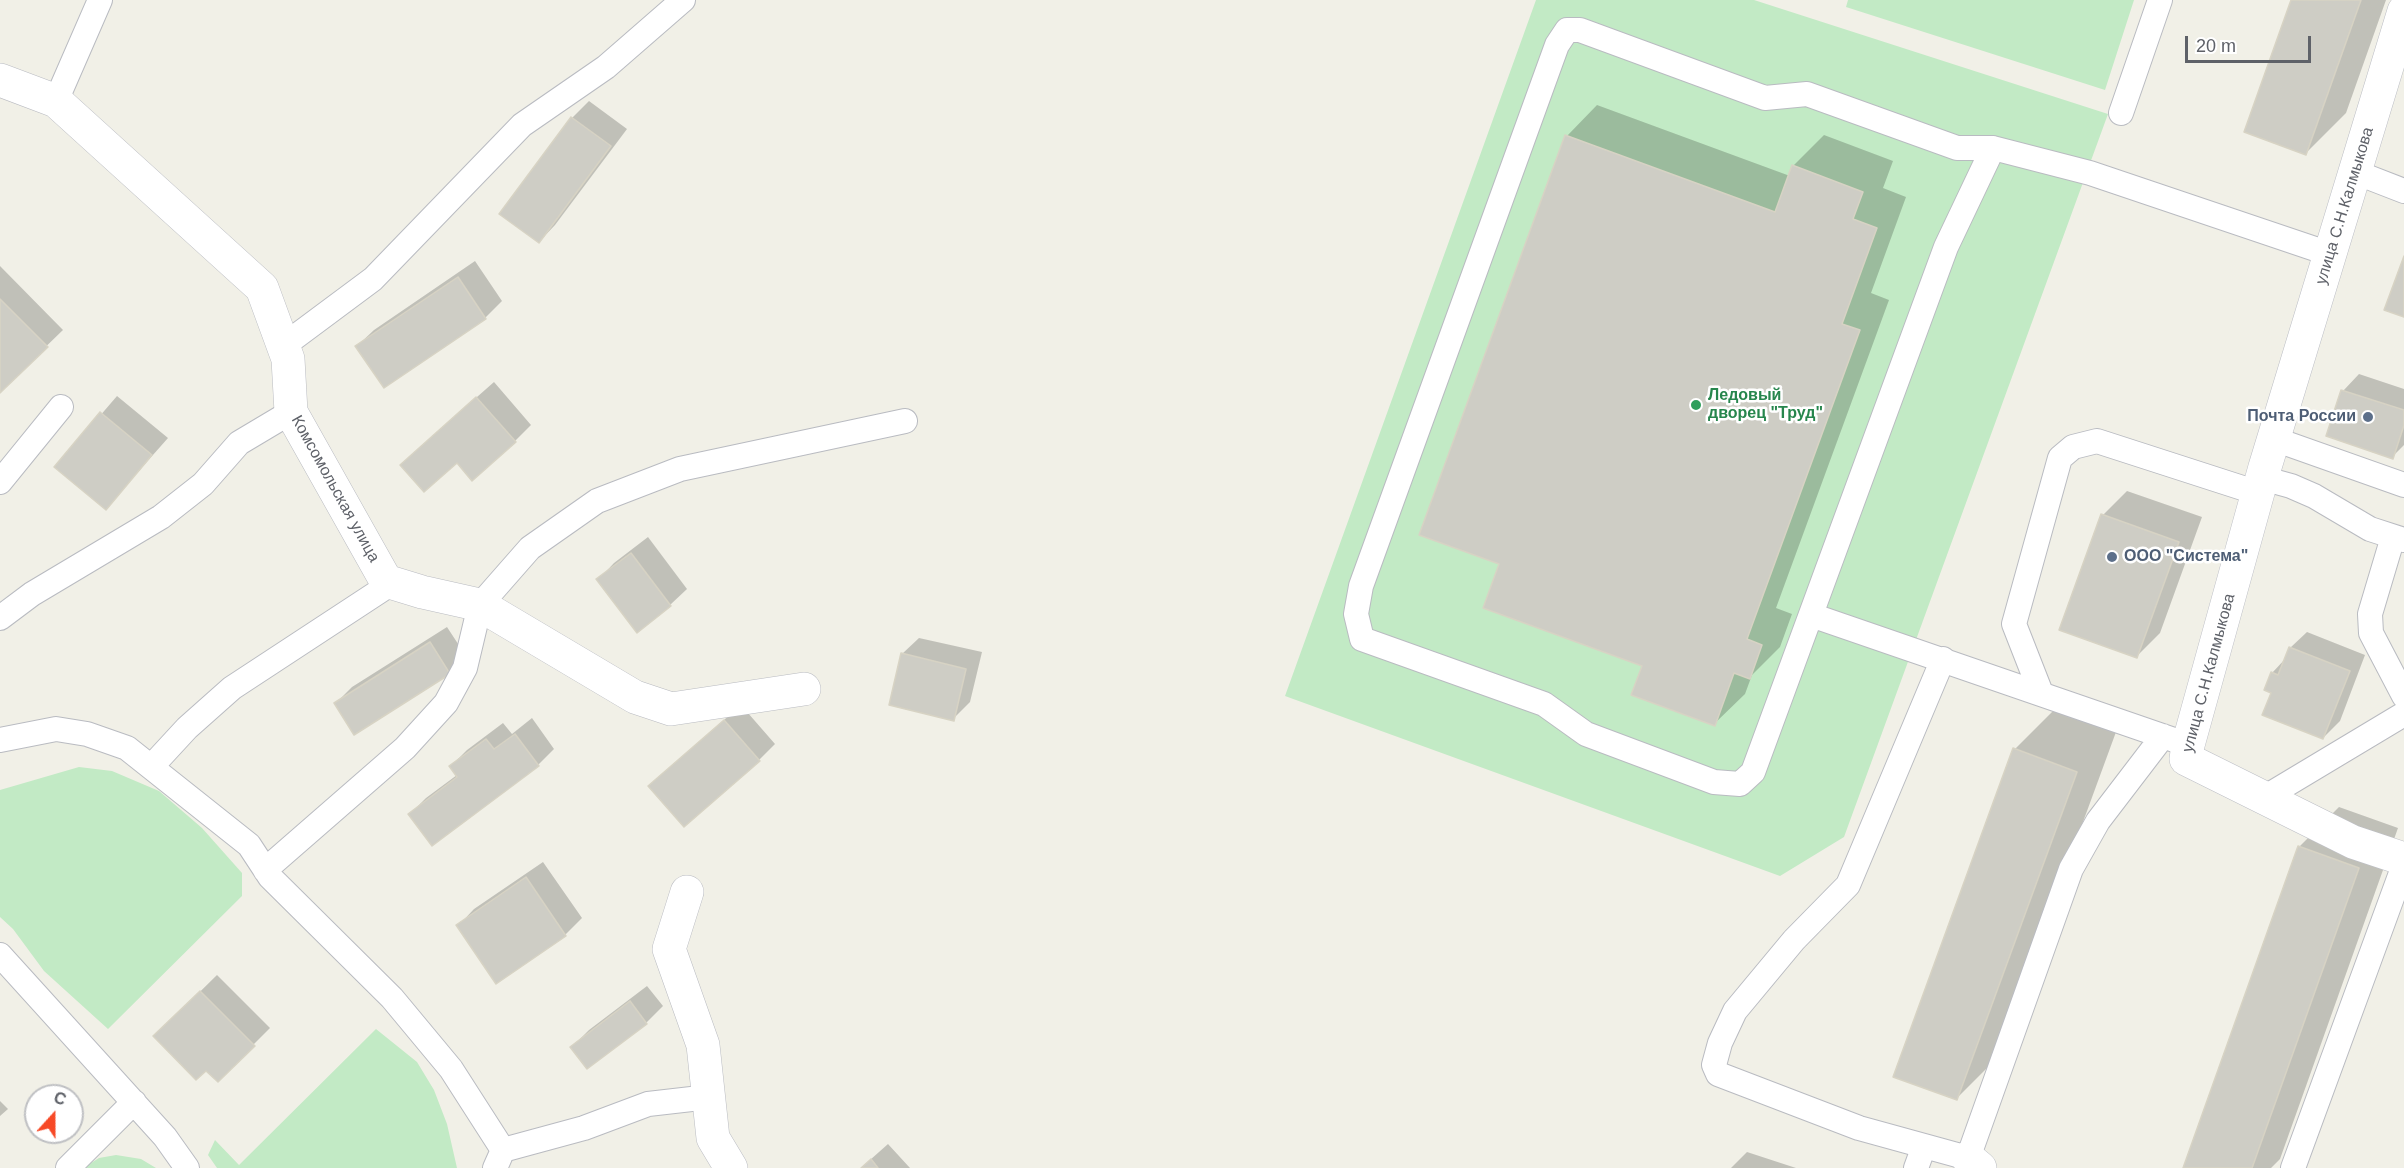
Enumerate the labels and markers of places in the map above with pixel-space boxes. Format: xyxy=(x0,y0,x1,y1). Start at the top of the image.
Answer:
place label: Ледовый дворец "Труд" xyxy=(1708,386,1823,424)
marker: Ледовый дворец "Труд" xyxy=(1689,398,1703,412)
place label: Почта России xyxy=(2247,407,2356,427)
marker: Почта России xyxy=(2361,410,2375,424)
place label: ООО "Система" xyxy=(2124,547,2248,567)
marker: ООО "Система" xyxy=(2105,550,2119,564)

